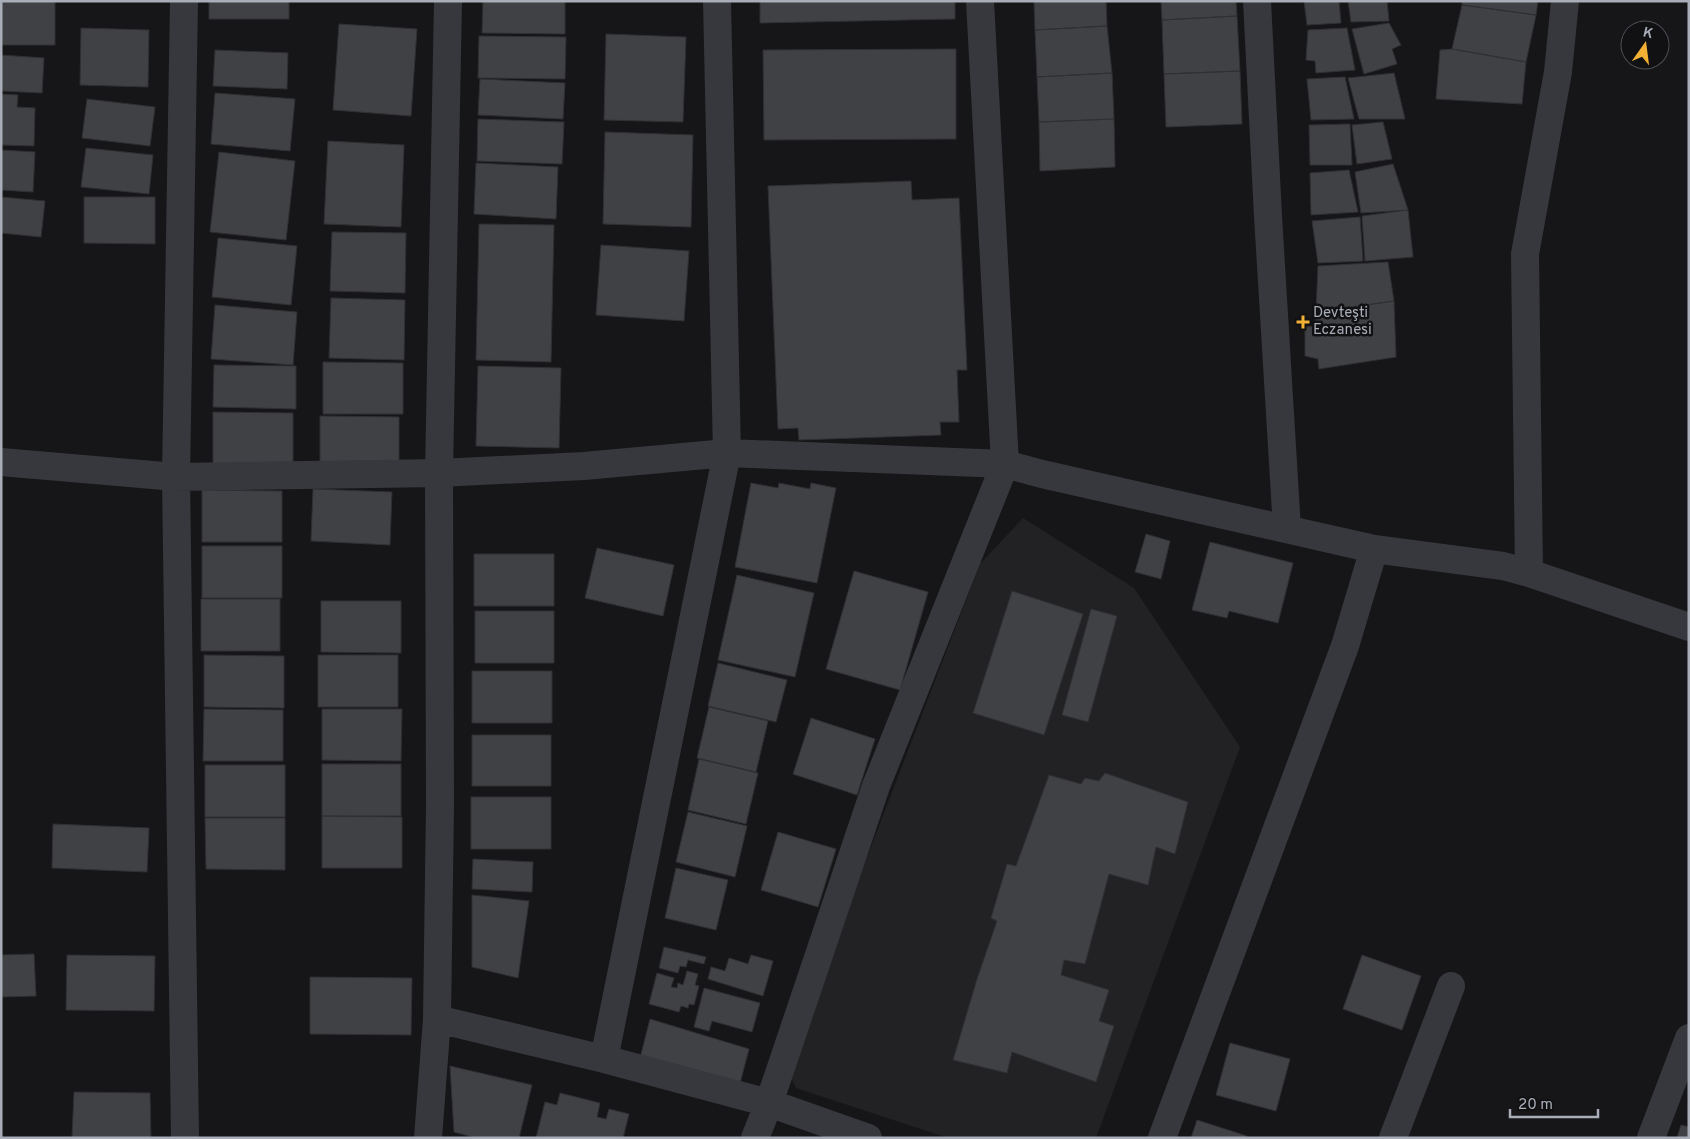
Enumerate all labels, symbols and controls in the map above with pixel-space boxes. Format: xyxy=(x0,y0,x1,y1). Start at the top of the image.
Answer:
north arrow xyxy=(1620,20,1670,70)
text: K xyxy=(1641,24,1655,43)
place label: Devteşti Eczanesi xyxy=(1313,304,1372,340)
marker: Devteşti Eczanesi xyxy=(1297,316,1309,328)
scale bar xyxy=(1510,1086,1598,1118)
text: 20 m xyxy=(1518,1096,1553,1115)

